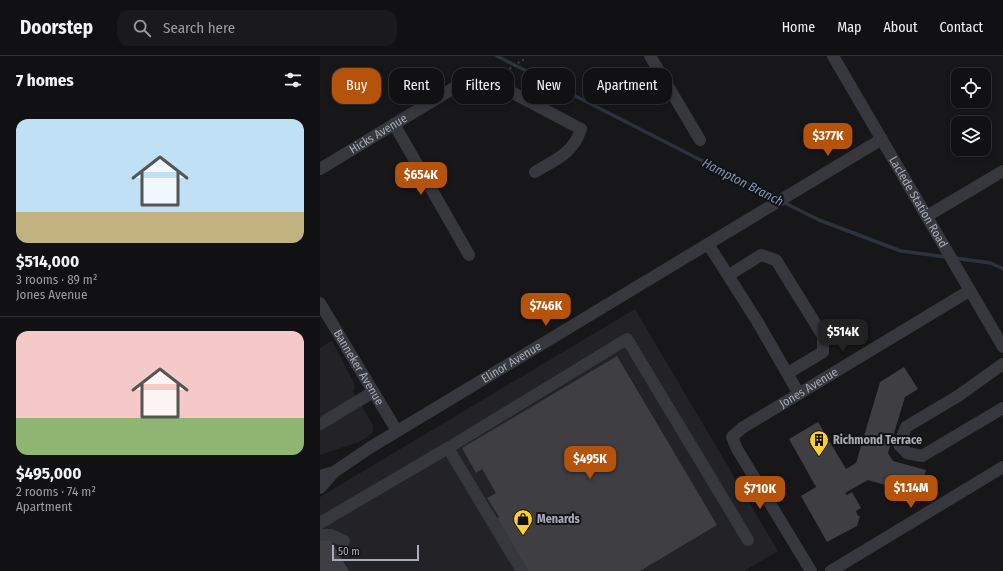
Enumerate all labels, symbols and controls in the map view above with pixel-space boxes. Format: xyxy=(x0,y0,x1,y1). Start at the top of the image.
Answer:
search box xyxy=(117,10,397,46)
text: Doorstep xyxy=(20,16,93,39)
icon: search xyxy=(131,17,153,39)
text: Search here xyxy=(163,19,235,37)
text: Home xyxy=(782,19,815,36)
text: Map xyxy=(837,19,861,36)
text: About xyxy=(883,19,918,36)
text: Contact xyxy=(940,19,983,36)
chip: Buy xyxy=(332,68,381,104)
chip: Rent xyxy=(389,68,444,104)
chip: Filters xyxy=(452,68,514,104)
chip: New xyxy=(522,68,575,104)
chip: Apartment xyxy=(583,68,672,104)
map controls xyxy=(951,68,991,156)
button: locate xyxy=(951,68,991,108)
icon: filters xyxy=(282,69,304,91)
text: 7 homes xyxy=(16,70,74,91)
street label: Hicks Avenue xyxy=(347,111,410,157)
button: layers xyxy=(951,116,991,156)
pin: $377K xyxy=(800,123,856,157)
text: $377K xyxy=(812,128,844,143)
icon: home xyxy=(124,145,196,217)
street label: Laclede Station Road xyxy=(886,154,950,250)
water label: Hampton Branch xyxy=(700,155,786,209)
pin: $654K xyxy=(393,162,449,196)
text: $654K xyxy=(404,167,438,182)
text: $514,000 xyxy=(16,251,79,272)
text: 3 rooms · 89 m² xyxy=(16,272,98,287)
text: Jones Avenue xyxy=(16,287,87,302)
pin: $746K xyxy=(518,293,574,327)
text: $746K xyxy=(530,298,562,313)
pin: $514K xyxy=(815,319,871,353)
text: $514K xyxy=(827,324,859,339)
street label: Banneker Avenue xyxy=(331,327,387,408)
street label: Elinor Avenue xyxy=(479,339,544,386)
icon: home xyxy=(124,357,196,429)
street label: Jones Avenue xyxy=(777,365,841,411)
building icon: Richmond Terrace xyxy=(808,429,830,457)
place label: Richmond Terrace xyxy=(833,433,922,447)
pin: $495K xyxy=(562,446,618,480)
text: $495K xyxy=(573,451,607,466)
text: $495,000 xyxy=(16,463,81,484)
pin: $1.14M xyxy=(878,475,944,509)
pin: $710K xyxy=(732,476,788,510)
text: $1.14M xyxy=(894,480,928,495)
text: $710K xyxy=(744,481,776,496)
text: 2 rooms · 74 m² xyxy=(16,484,96,499)
text: Apartment xyxy=(16,499,72,514)
shop icon: Menards xyxy=(512,508,534,536)
place label: Menards xyxy=(537,512,581,526)
scale bar xyxy=(332,543,419,562)
text: 50 m xyxy=(338,545,360,558)

